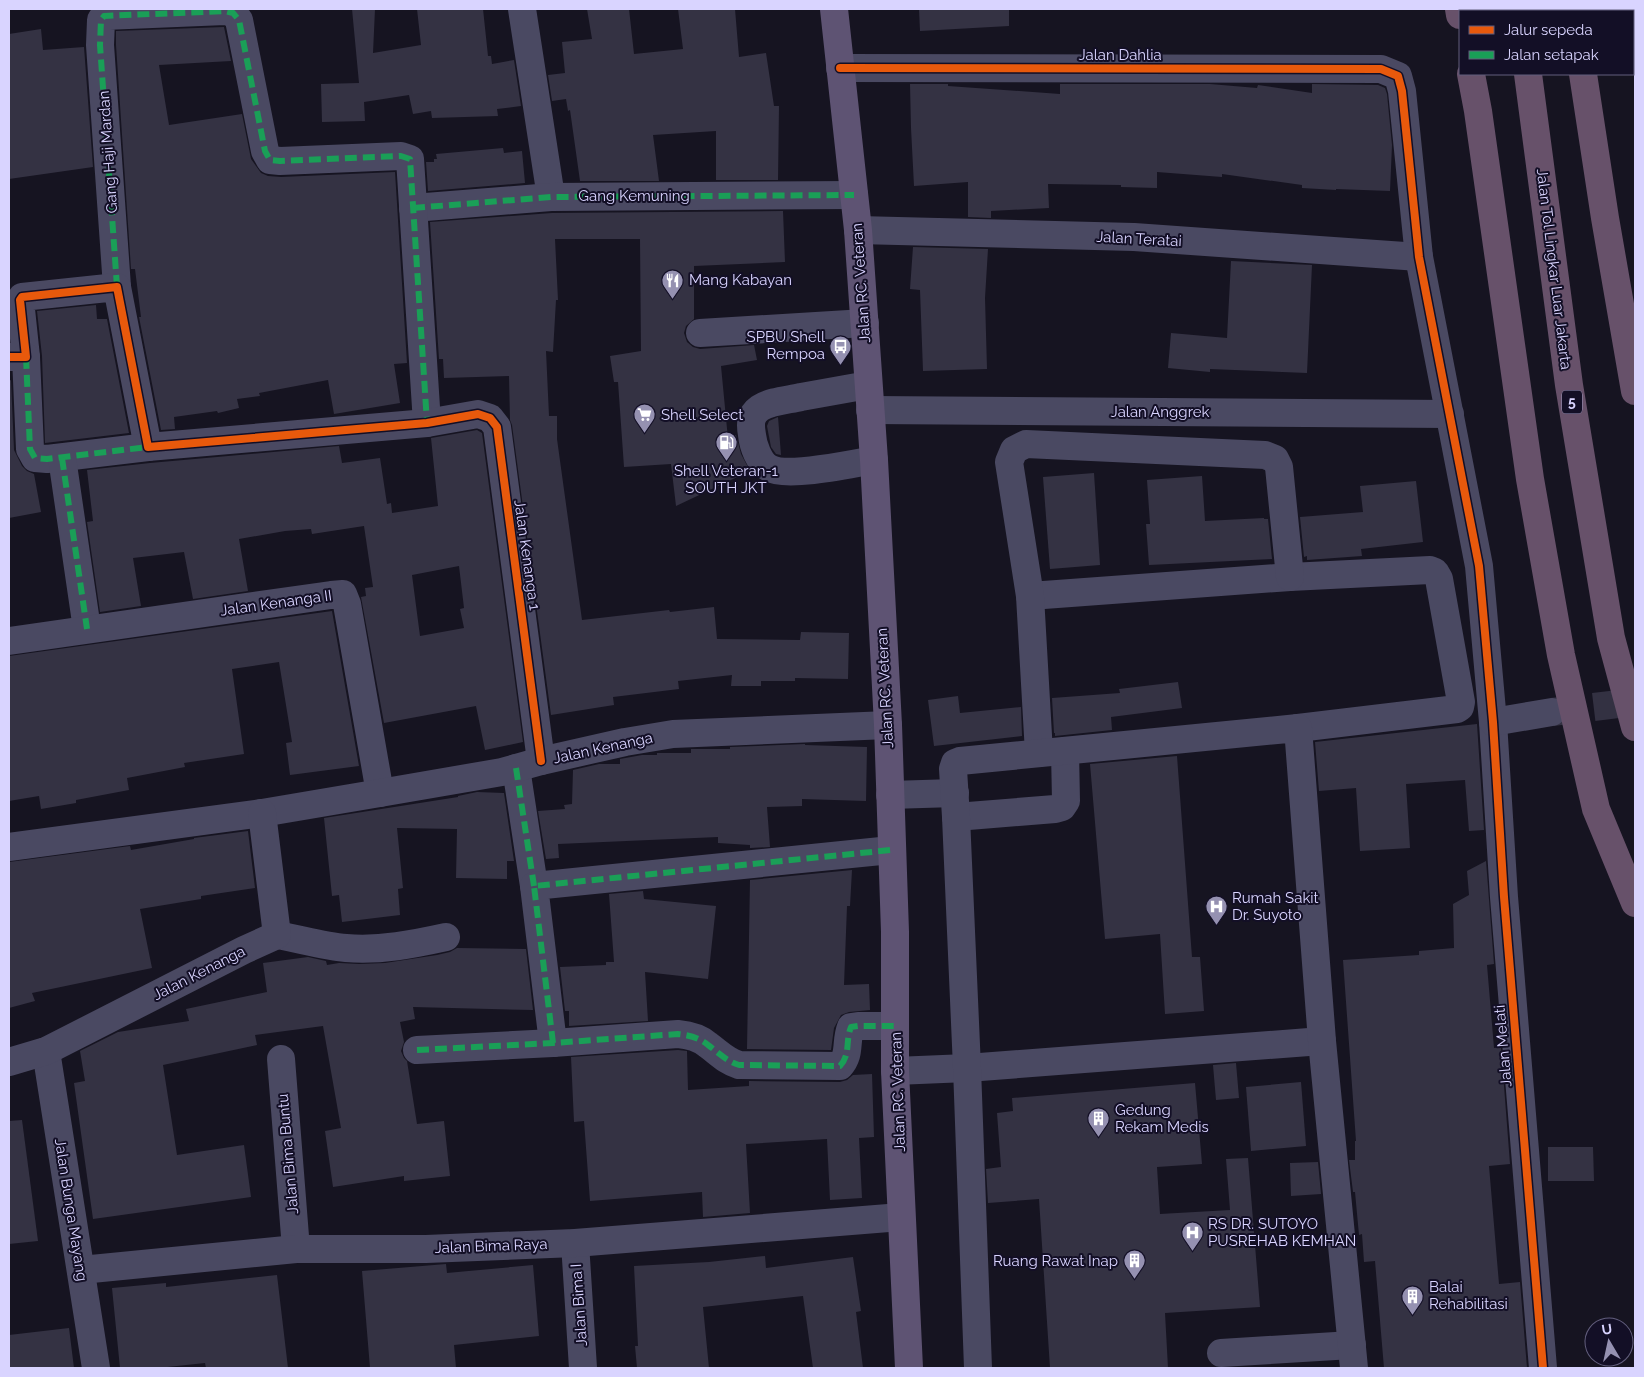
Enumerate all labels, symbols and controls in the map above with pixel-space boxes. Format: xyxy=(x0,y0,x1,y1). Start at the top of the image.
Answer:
legend xyxy=(1459,10,1634,75)
text: Jalur sepeda xyxy=(1504,21,1593,39)
street label: Jalan Dahlia xyxy=(1078,46,1162,64)
text: Jalan setapak xyxy=(1504,46,1599,64)
street label: Gang Haji Mardan xyxy=(95,90,121,214)
street label: Jalan Tol Lingkar Luar Jakarta xyxy=(1533,167,1575,371)
street label: Gang Kemuning xyxy=(578,187,690,205)
street label: Jalan RC. Veteran xyxy=(848,222,874,344)
street label: Jalan Teratai xyxy=(1096,228,1182,250)
restaurant icon: Mang Kabayan xyxy=(661,268,685,299)
place label: Mang Kabayan xyxy=(689,271,792,289)
place label: SPBU Shell Rempoa xyxy=(747,328,826,363)
bus stop icon: SPBU Shell Rempoa xyxy=(829,334,853,365)
road number: 5 xyxy=(1562,391,1582,414)
supermarket icon: Shell Select xyxy=(633,403,657,434)
street label: Jalan Anggrek xyxy=(1111,403,1209,421)
place label: Shell Select xyxy=(661,406,743,424)
fuel station icon: Shell Veteran-1 SOUTH JKT xyxy=(714,430,738,461)
place label: Shell Veteran-1 SOUTH JKT xyxy=(674,462,779,497)
street label: Jalan Kenanga 1 xyxy=(510,499,544,612)
street label: Jalan Kenanga II xyxy=(219,586,333,620)
street label: Jalan RC. Veteran xyxy=(873,628,897,748)
street label: Jalan Kenanga xyxy=(552,729,654,767)
place label: Rumah Sakit Dr. Suyoto xyxy=(1232,889,1319,924)
hospital icon: Rumah Sakit Dr. Suyoto xyxy=(1204,895,1228,926)
street label: Jalan Kenanga xyxy=(150,942,248,1004)
street label: Jalan Melati xyxy=(1490,1004,1516,1088)
street label: Jalan RC. Veteran xyxy=(887,1032,909,1152)
street label: Jalan Bima Buntu xyxy=(274,1093,302,1215)
place label: Gedung Rekam Medis xyxy=(1115,1101,1209,1136)
building icon: Gedung Rekam Medis xyxy=(1087,1107,1111,1138)
street label: Jalan Bunga Mayang xyxy=(51,1137,91,1283)
place label: RS DR. SUTOYO PUSREHAB KEMHAN xyxy=(1208,1215,1356,1250)
hospital icon: RS DR. SUTOYO PUSREHAB KEMHAN xyxy=(1180,1221,1204,1252)
street label: Jalan Bima Raya xyxy=(434,1235,548,1257)
building icon: Ruang Rawat Inap xyxy=(1122,1249,1146,1280)
place label: Ruang Rawat Inap xyxy=(993,1252,1118,1270)
street label: Jalan Bima I xyxy=(567,1263,591,1347)
place label: Balai Rehabilitasi xyxy=(1429,1278,1508,1313)
building icon: Balai Rehabilitasi xyxy=(1401,1284,1425,1315)
north arrow xyxy=(1584,1317,1634,1367)
text: U xyxy=(1601,1320,1613,1338)

